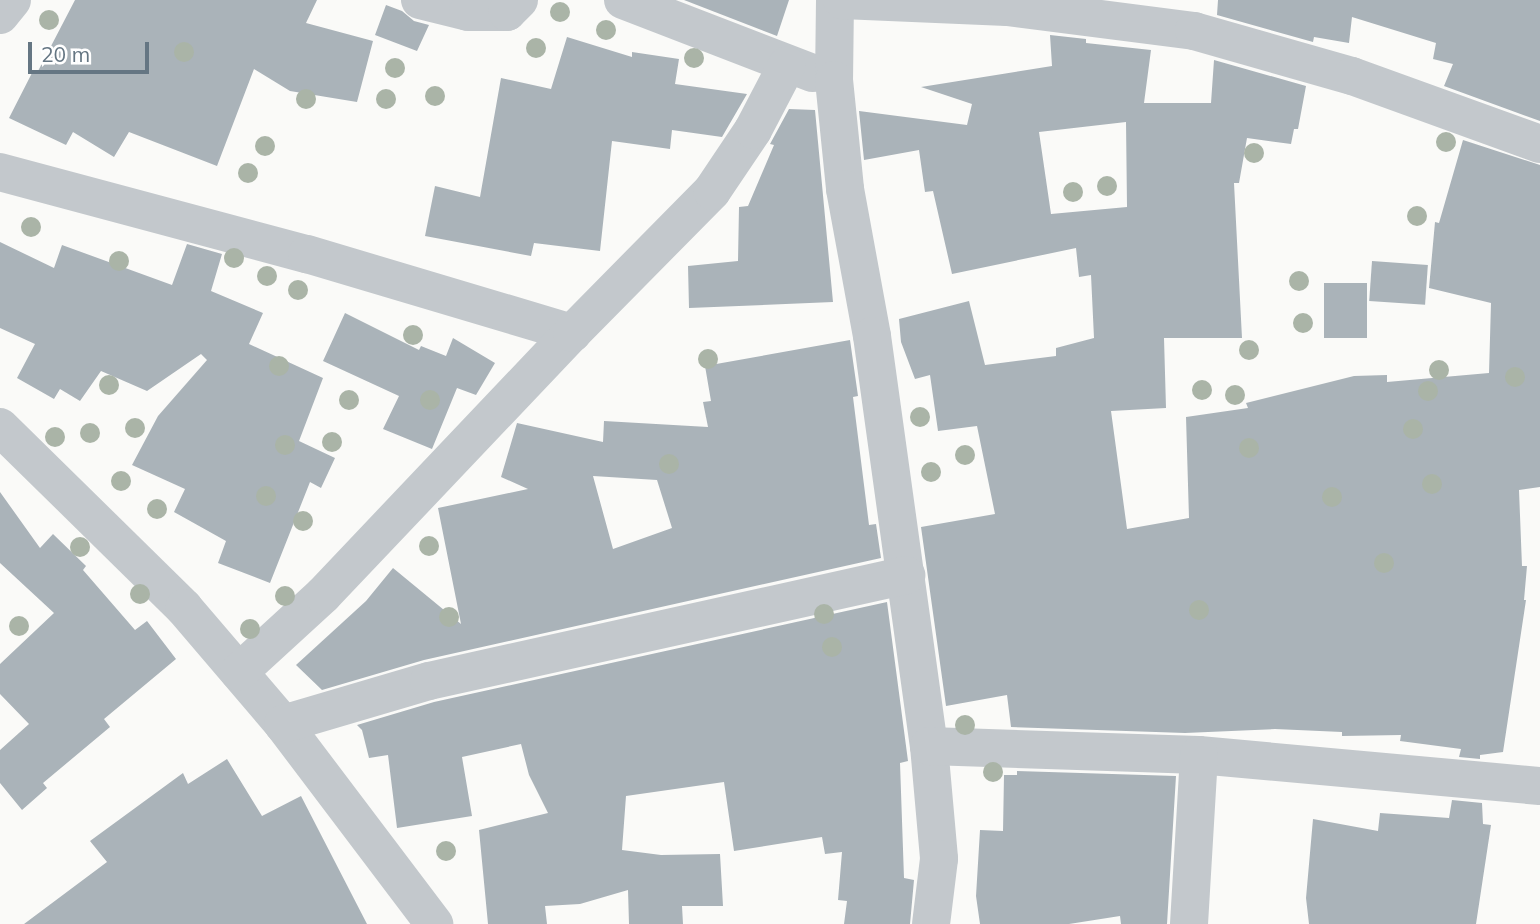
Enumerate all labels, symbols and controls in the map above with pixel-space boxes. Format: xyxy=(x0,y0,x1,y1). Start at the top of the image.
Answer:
scale bar xyxy=(32,28,152,72)
text: 20 m xyxy=(41,41,90,67)

